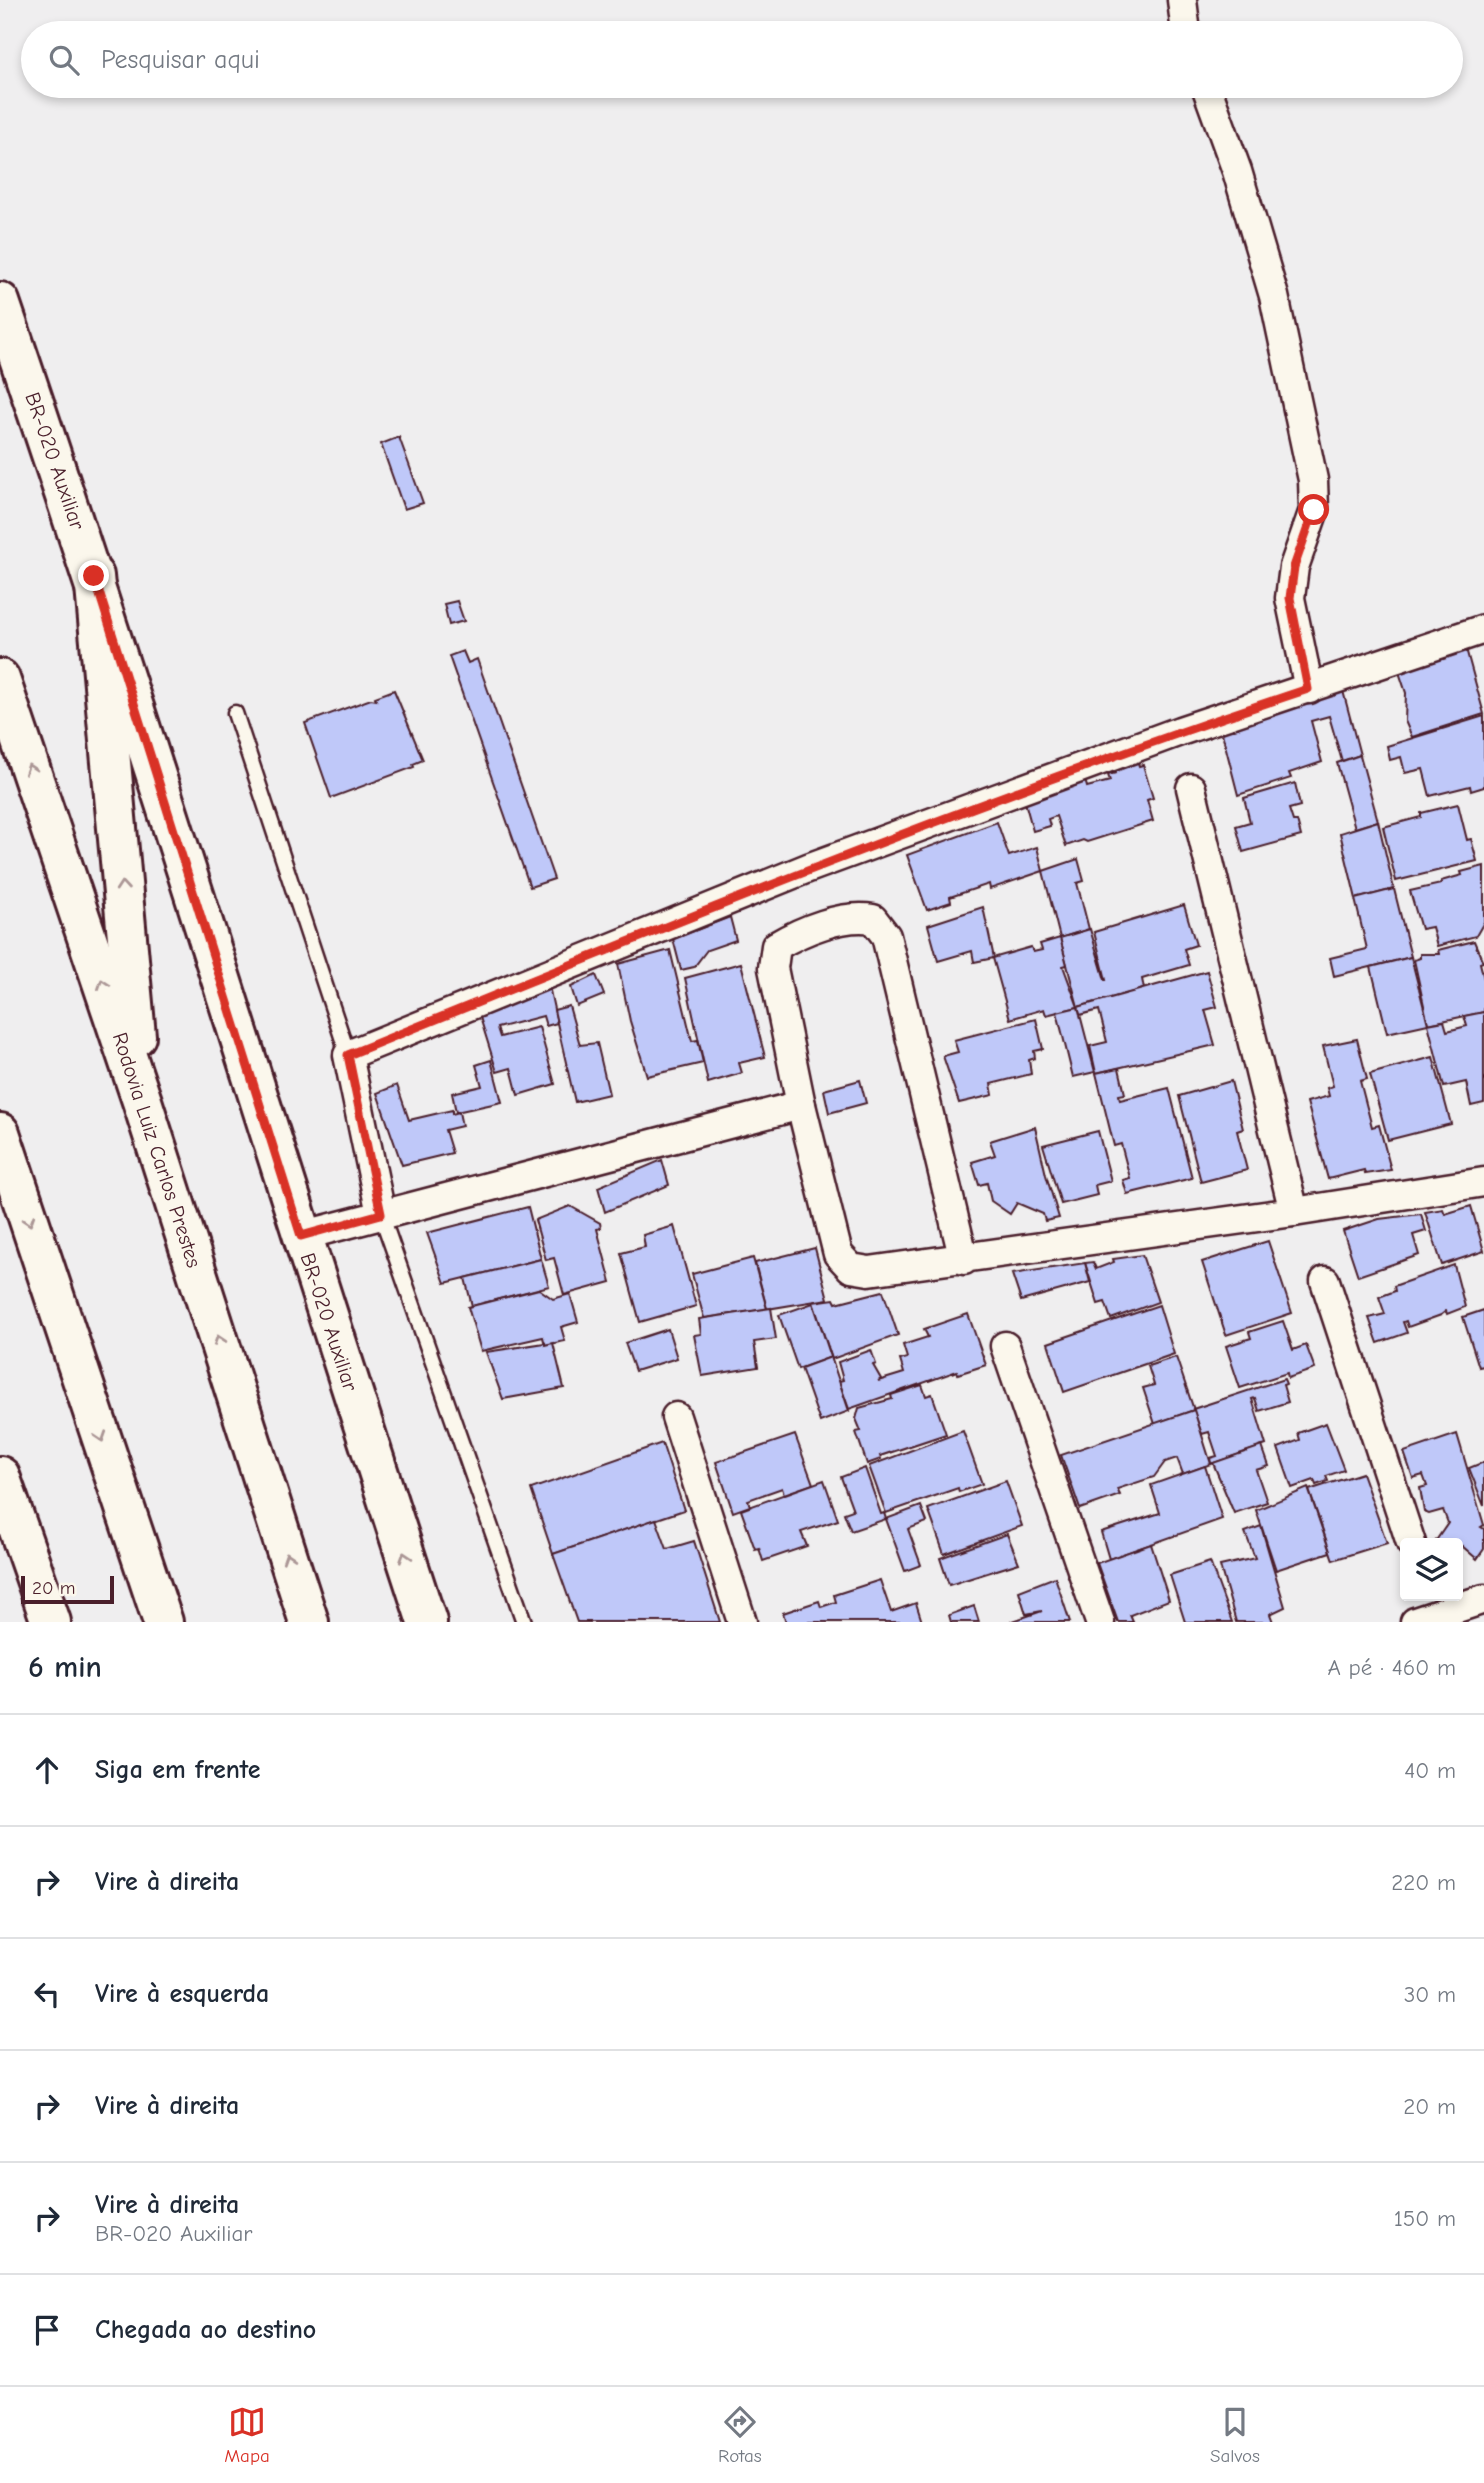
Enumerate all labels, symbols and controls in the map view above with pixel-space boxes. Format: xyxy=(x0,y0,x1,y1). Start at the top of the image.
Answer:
search box xyxy=(21,21,1463,98)
icon: search xyxy=(45,41,83,79)
text: Pesquisar aqui xyxy=(101,45,260,75)
street label: BR-020 Auxiliar xyxy=(20,389,90,533)
route start xyxy=(1298,494,1329,525)
route end xyxy=(78,560,109,591)
one-way arrow xyxy=(24,763,38,775)
one-way arrow xyxy=(115,880,130,891)
one-way arrow xyxy=(97,979,111,991)
street label: Rodovia Luiz Carlos Prestes xyxy=(108,1029,206,1271)
one-way arrow xyxy=(21,1215,35,1227)
street label: BR-020 Auxiliar xyxy=(295,1250,363,1395)
one-way arrow xyxy=(212,1335,227,1347)
one-way arrow xyxy=(93,1431,107,1443)
map controls xyxy=(1400,1538,1463,1601)
button: layers xyxy=(1400,1538,1463,1601)
one-way arrow xyxy=(282,1551,296,1564)
one-way arrow xyxy=(399,1551,414,1563)
scale bar xyxy=(21,1573,114,1605)
text: 20 m xyxy=(32,1577,76,1599)
text: 6 min xyxy=(28,1650,102,1685)
text: A pé · 460 m xyxy=(1327,1654,1456,1681)
icon: ahead xyxy=(28,1751,66,1789)
text: Siga em frente xyxy=(95,1755,261,1785)
text: 40 m xyxy=(1404,1757,1456,1784)
icon: right xyxy=(28,1863,66,1901)
text: Vire à direita xyxy=(95,1867,239,1897)
text: 220 m xyxy=(1391,1869,1456,1896)
icon: left xyxy=(28,1975,66,2013)
text: Vire à esquerda xyxy=(95,1979,269,2009)
text: 30 m xyxy=(1404,1981,1456,2008)
icon: right xyxy=(28,2087,66,2125)
text: Vire à direita xyxy=(95,2091,239,2121)
text: 20 m xyxy=(1403,2093,1456,2120)
text: Vire à direita xyxy=(95,2190,239,2220)
icon: right xyxy=(28,2199,66,2237)
text: 150 m xyxy=(1394,2205,1456,2232)
text: BR-020 Auxiliar xyxy=(95,2220,252,2247)
icon: arrive xyxy=(28,2311,66,2349)
text: Chegada ao destino xyxy=(95,2315,316,2345)
tab: Mapa xyxy=(224,2403,270,2467)
tab: Rotas xyxy=(718,2403,762,2467)
tab: Salvos xyxy=(1210,2403,1260,2467)

